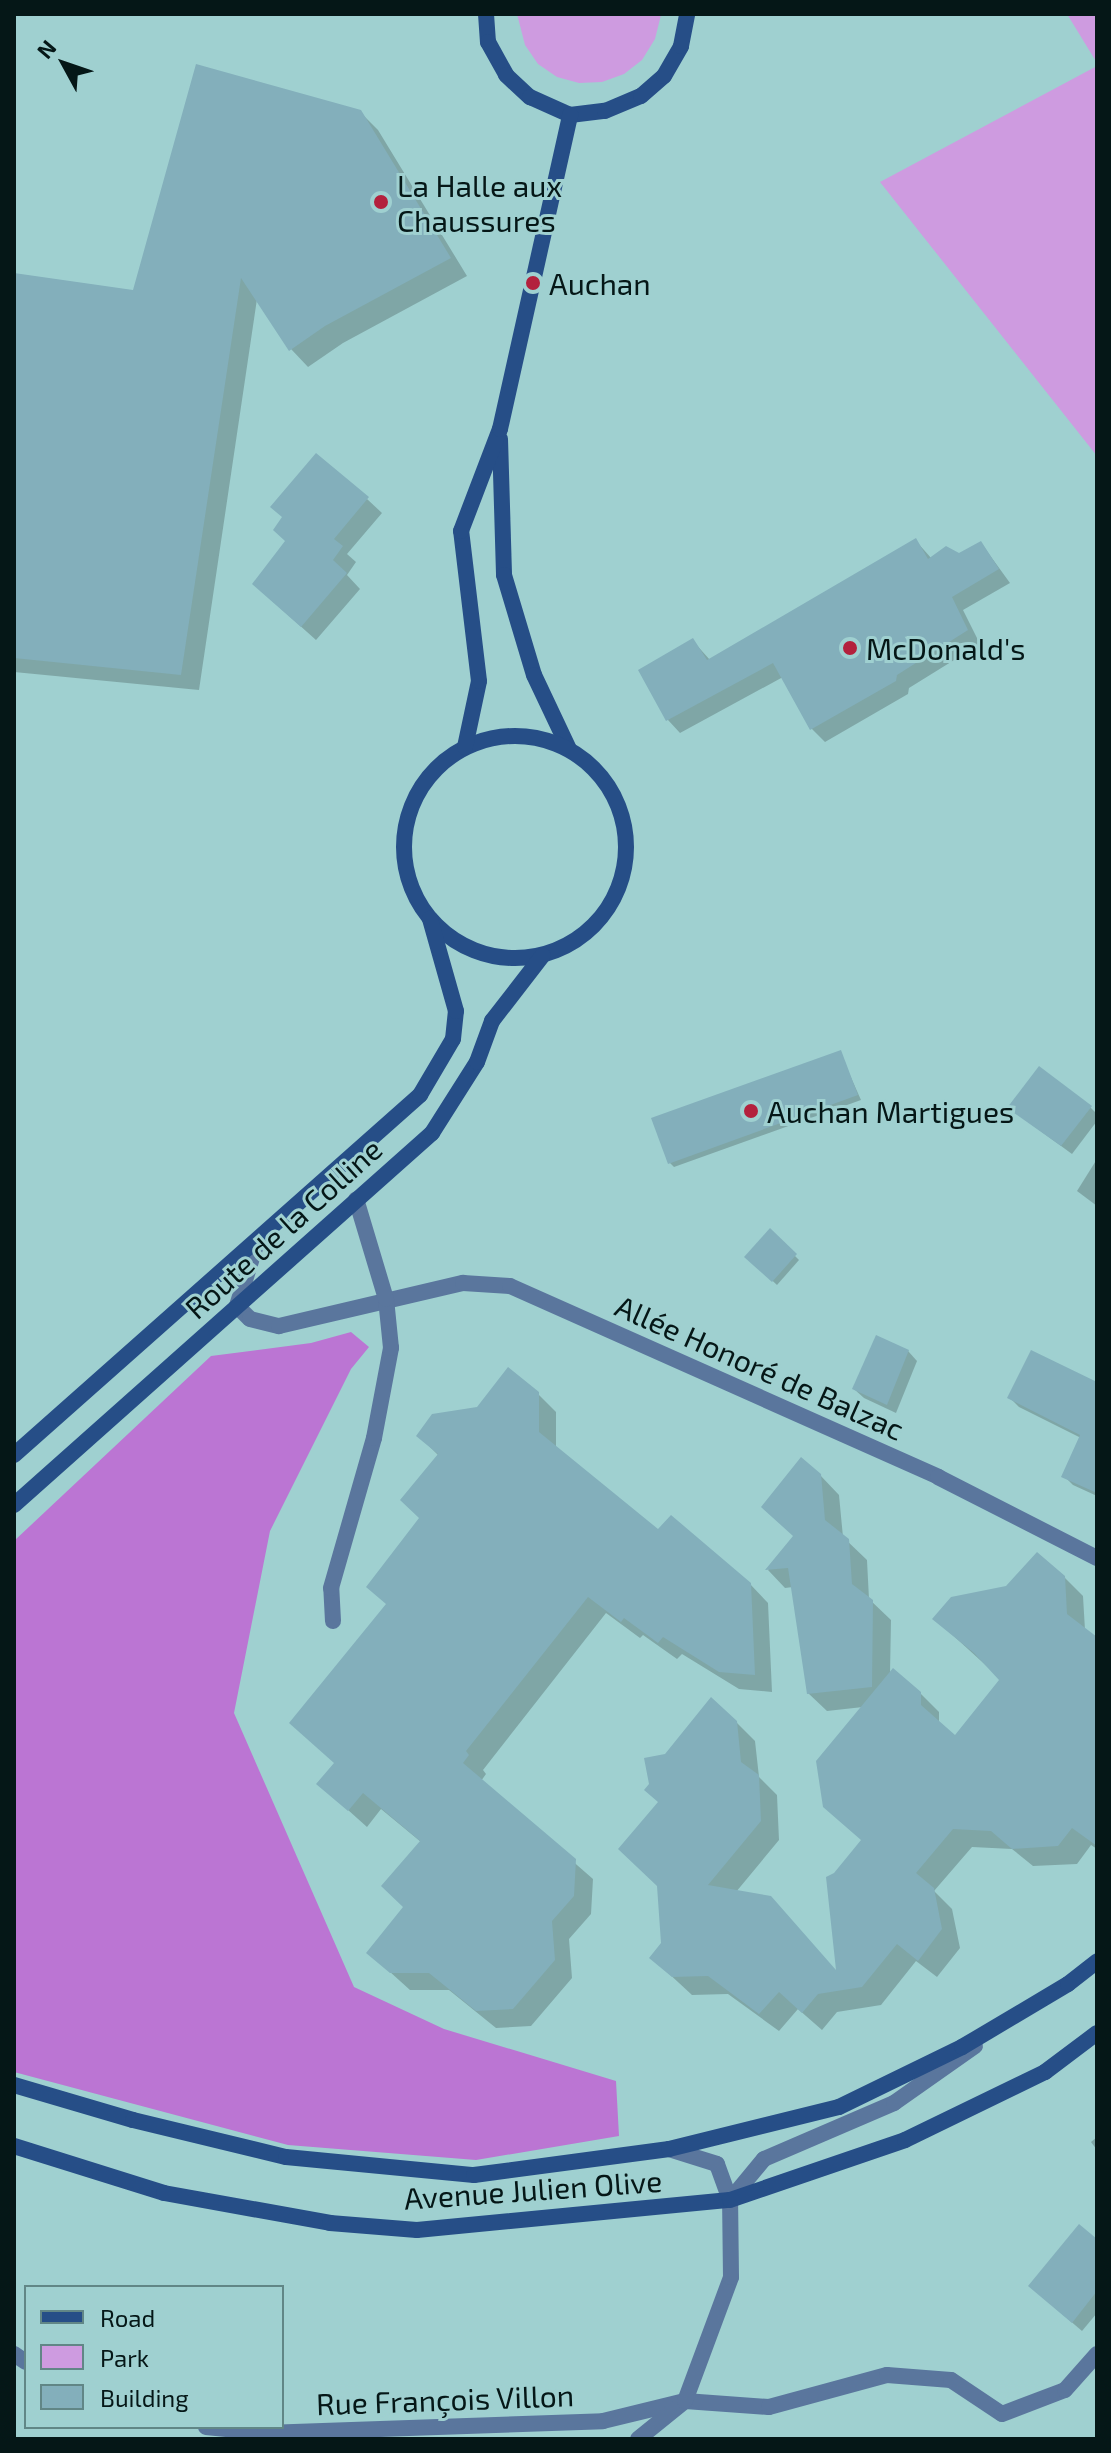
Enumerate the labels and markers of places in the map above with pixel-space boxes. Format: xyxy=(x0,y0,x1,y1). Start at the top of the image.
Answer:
place label: La Halle aux Chaussures xyxy=(397,167,562,238)
marker: La Halle aux Chaussures xyxy=(372,193,390,211)
place label: Auchan xyxy=(549,265,651,301)
marker: Auchan xyxy=(524,274,542,292)
place label: McDonald's xyxy=(866,630,1025,666)
marker: McDonald's xyxy=(841,639,859,657)
place label: Auchan Martigues xyxy=(767,1093,1014,1129)
marker: Auchan Martigues xyxy=(742,1102,760,1120)

